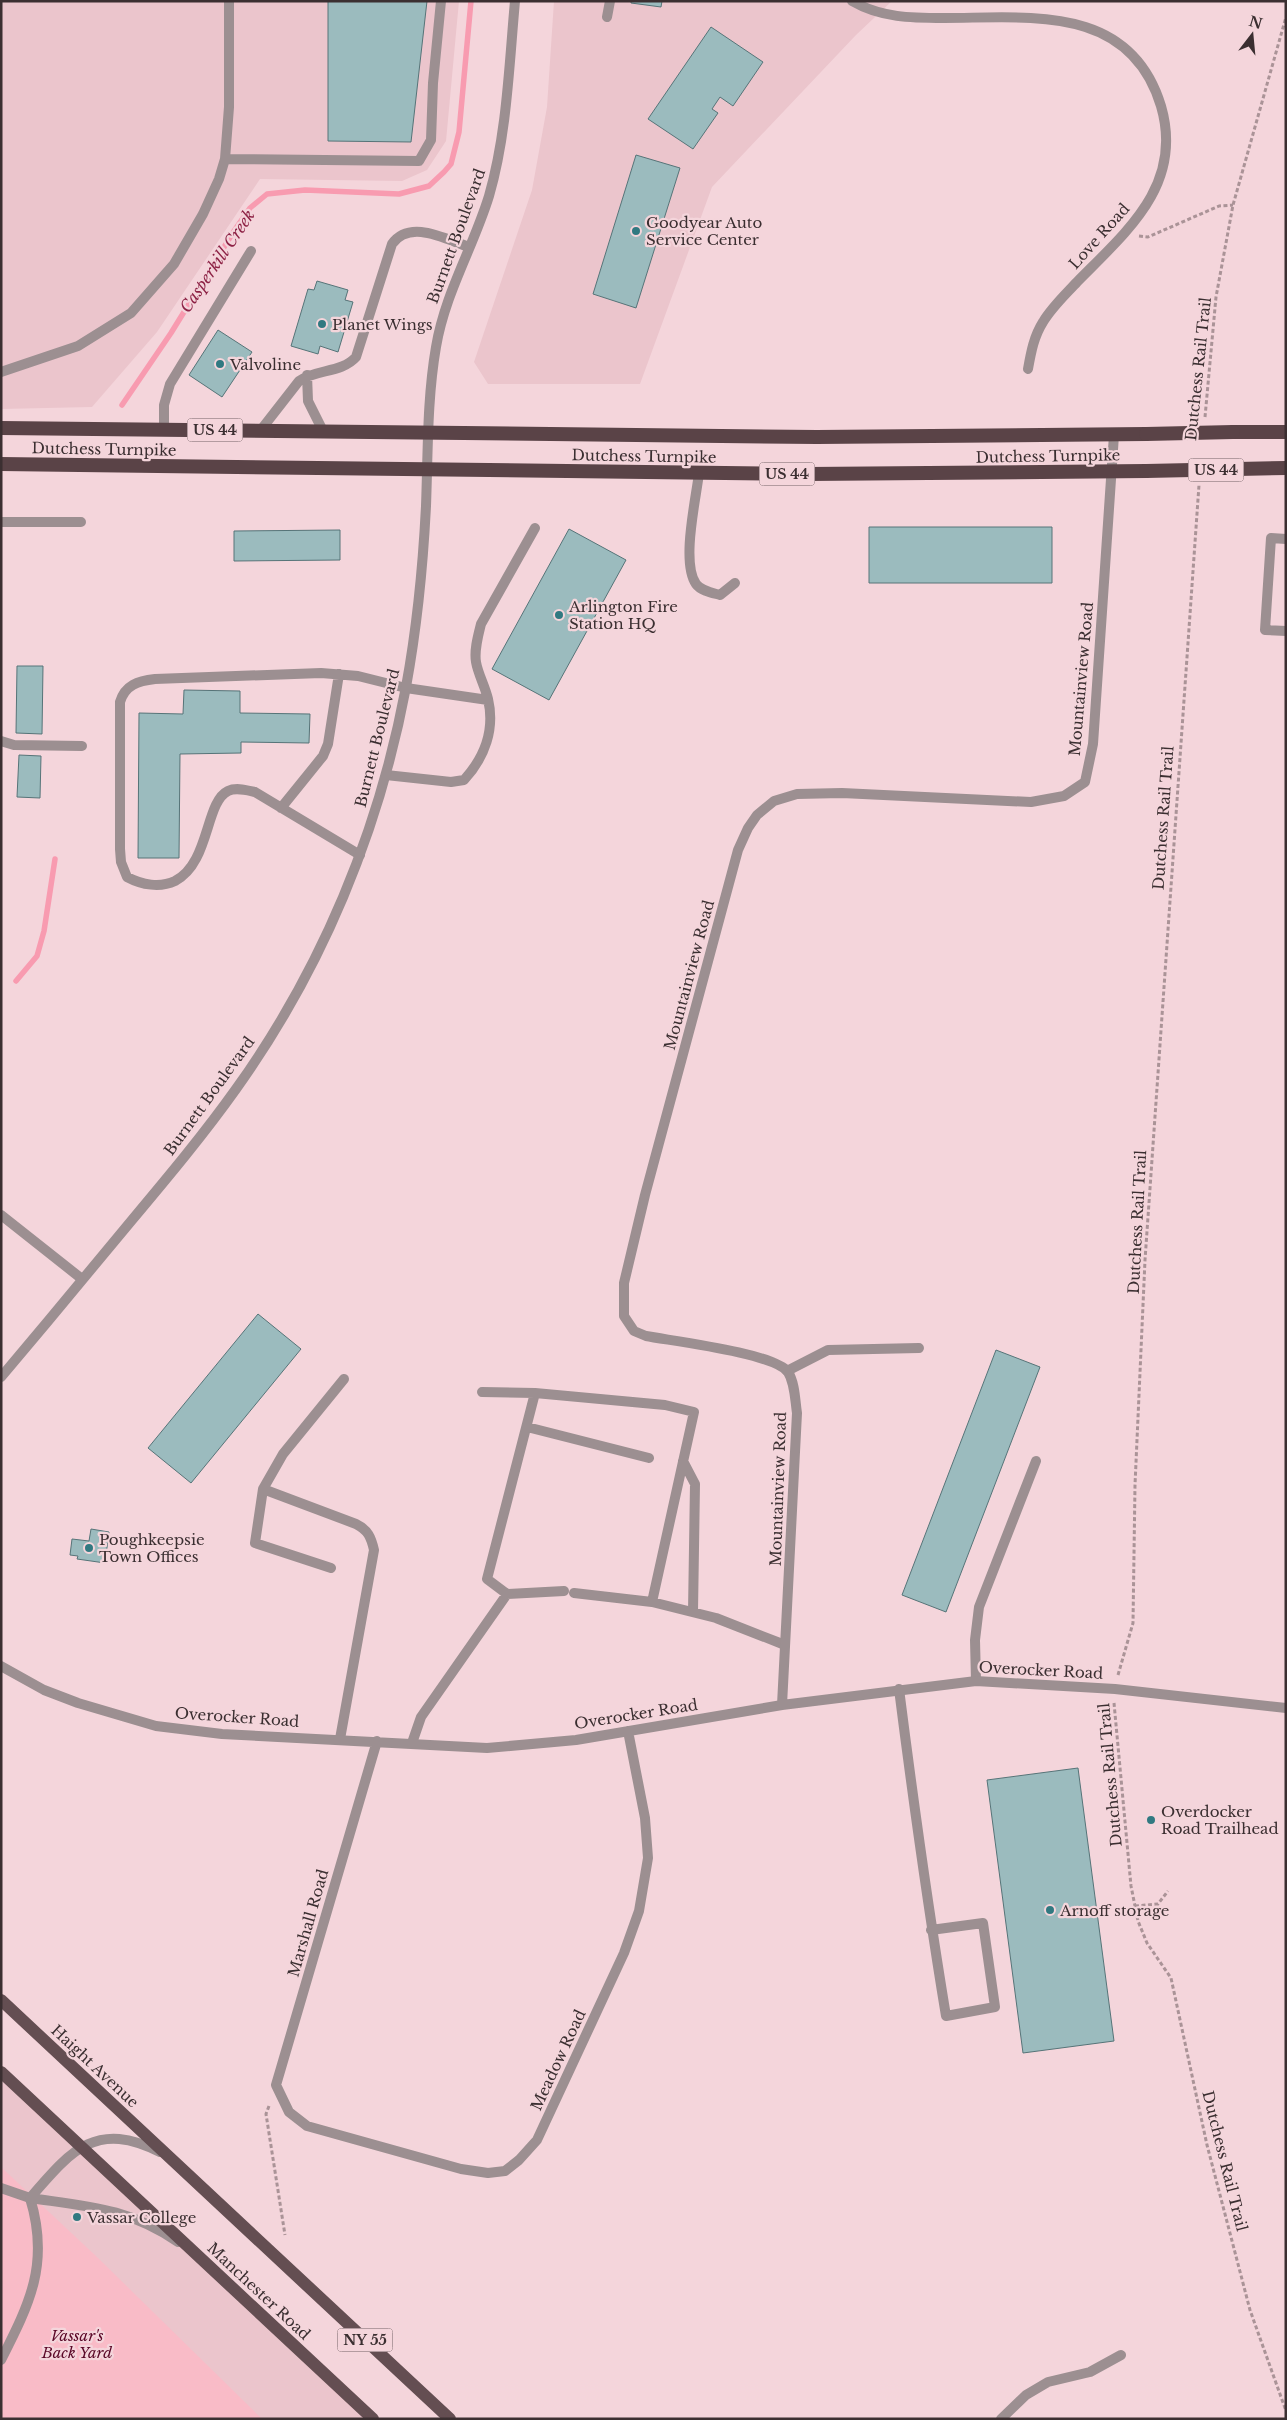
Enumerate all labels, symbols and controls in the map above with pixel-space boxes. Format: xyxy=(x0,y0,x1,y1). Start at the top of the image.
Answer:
north arrow xyxy=(1227,10,1277,60)
text: N xyxy=(1247,12,1264,33)
street label: Burnett Boulevard xyxy=(423,166,489,306)
street label: Love Road xyxy=(1064,199,1134,273)
water label: Casperkill Creek xyxy=(175,206,259,316)
place label: Goodyear Auto Service Center xyxy=(646,213,762,249)
marker: Goodyear Auto Service Center xyxy=(630,225,642,237)
street label: Dutchess Rail Trail xyxy=(1181,296,1215,442)
place label: Planet Wings xyxy=(332,315,433,334)
marker: Planet Wings xyxy=(316,318,328,330)
place label: Valvoline xyxy=(229,355,301,374)
marker: Valvoline xyxy=(214,358,226,370)
road number: US 44 xyxy=(188,418,242,442)
street label: Dutchess Turnpike xyxy=(31,438,177,460)
street label: Dutchess Turnpike xyxy=(571,445,717,467)
street label: Dutchess Turnpike xyxy=(975,445,1121,467)
road number: US 44 xyxy=(1188,458,1244,482)
road number: US 44 xyxy=(760,462,814,486)
place label: Arlington Fire Station HQ xyxy=(568,597,678,633)
street label: Mountainview Road xyxy=(1065,601,1097,757)
marker: Arlington Fire Station HQ xyxy=(553,609,565,621)
street label: Burnett Boulevard xyxy=(351,667,403,809)
street label: Dutchess Rail Trail xyxy=(1148,745,1178,891)
street label: Mountainview Road xyxy=(660,898,718,1052)
street label: Burnett Boulevard xyxy=(159,1033,259,1159)
street label: Dutchess Rail Trail xyxy=(1124,1149,1150,1295)
street label: Mountainview Road xyxy=(766,1411,790,1567)
place label: Poughkeepsie Town Offices xyxy=(99,1530,205,1566)
marker: Poughkeepsie Town Offices xyxy=(83,1542,95,1554)
street label: Overocker Road xyxy=(978,1657,1104,1683)
street label: Overocker Road xyxy=(573,1695,699,1733)
street label: Dutchess Rail Trail xyxy=(1094,1702,1126,1848)
street label: Overocker Road xyxy=(174,1703,300,1731)
place label: Overdocker Road Trailhead xyxy=(1161,1802,1279,1838)
marker: Overdocker Road Trailhead xyxy=(1145,1814,1157,1826)
street label: Marshall Road xyxy=(284,1867,332,1979)
place label: Arnoff storage xyxy=(1059,1901,1169,1920)
marker: Arnoff storage xyxy=(1044,1904,1056,1916)
street label: Meadow Road xyxy=(526,2007,590,2113)
street label: Haight Avenue xyxy=(47,2020,143,2112)
street label: Dutchess Rail Trail xyxy=(1198,2089,1252,2233)
place label: Vassar College xyxy=(86,2208,196,2227)
marker: Vassar College xyxy=(71,2211,83,2223)
street label: Manchester Road xyxy=(204,2238,314,2344)
park label: Vassar's Back Yard xyxy=(41,2326,112,2362)
road number: NY 55 xyxy=(338,2328,392,2352)

